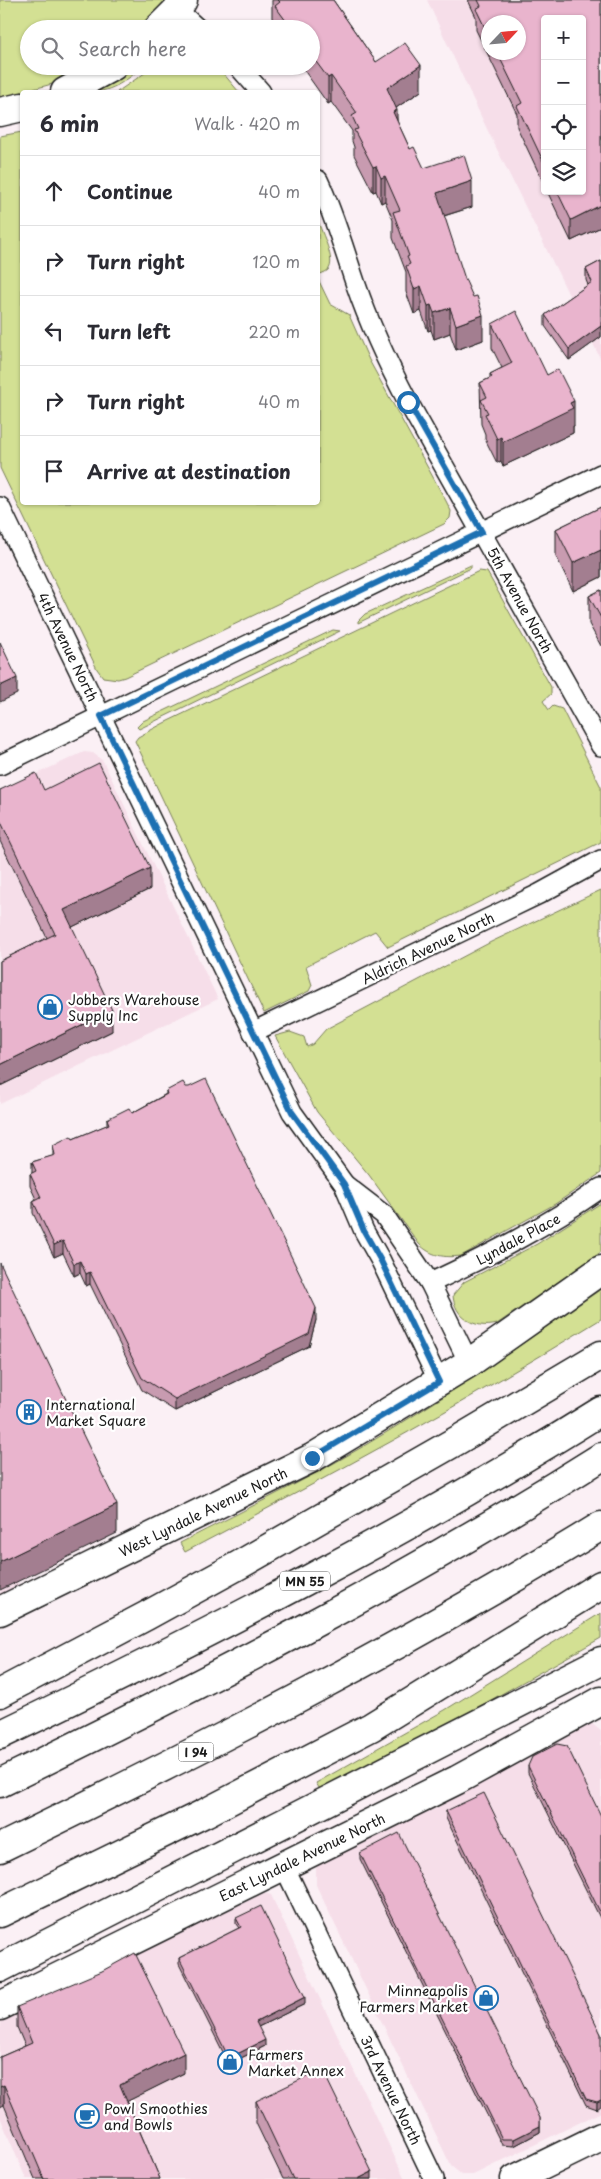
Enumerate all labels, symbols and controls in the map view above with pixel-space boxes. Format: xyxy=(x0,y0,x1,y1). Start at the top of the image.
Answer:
north arrow xyxy=(481,15,526,60)
map controls xyxy=(541,15,586,195)
button: + xyxy=(541,15,586,60)
search box xyxy=(20,20,320,75)
icon: search xyxy=(38,34,66,62)
text: Search here xyxy=(78,34,187,62)
button: − xyxy=(541,60,586,105)
button: locate xyxy=(541,105,586,150)
text: 6 min xyxy=(40,107,99,139)
text: Walk · 420 m xyxy=(194,111,300,135)
button: layers xyxy=(541,150,586,195)
icon: ahead xyxy=(40,177,68,205)
text: Continue xyxy=(87,177,173,205)
text: 40 m xyxy=(258,179,300,203)
icon: right xyxy=(40,247,68,275)
text: Turn right xyxy=(87,247,185,275)
text: 120 m xyxy=(253,249,300,273)
icon: left xyxy=(40,317,68,345)
text: Turn left xyxy=(87,317,171,345)
text: 220 m xyxy=(249,319,300,343)
icon: right xyxy=(40,387,68,415)
text: Turn right xyxy=(87,387,185,415)
text: 40 m xyxy=(258,389,300,413)
route start xyxy=(397,391,420,414)
icon: arrive xyxy=(40,457,68,485)
text: Arrive at destination xyxy=(87,457,291,485)
street label: 5th Avenue North xyxy=(482,543,558,657)
street label: 4th Avenue North xyxy=(33,589,103,705)
street label: Aldrich Avenue North xyxy=(358,907,498,989)
place label: Jobbers Warehouse Supply Inc xyxy=(68,989,200,1026)
shop icon: Jobbers Warehouse Supply Inc xyxy=(37,994,63,1020)
street label: Lyndale Place xyxy=(472,1208,564,1270)
place label: International Market Square xyxy=(46,1394,146,1431)
building icon: International Market Square xyxy=(16,1399,42,1425)
route end xyxy=(301,1447,324,1470)
street label: West Lyndale Avenue North xyxy=(115,1462,291,1562)
road number: MN 55 xyxy=(280,1572,330,1590)
road number: I 94 xyxy=(178,1742,214,1761)
street label: East Lyndale Avenue North xyxy=(215,1808,389,1906)
place label: Minneapolis Farmers Market xyxy=(359,1980,468,2017)
shop icon: Minneapolis Farmers Market xyxy=(473,1985,499,2011)
street label: 3rd Avenue North xyxy=(355,2032,427,2148)
place label: Farmers Market Annex xyxy=(248,2044,344,2081)
shop icon: Farmers Market Annex xyxy=(217,2049,243,2075)
place label: Powl Smoothies and Bowls xyxy=(104,2098,208,2135)
cafe icon: Powl Smoothies and Bowls xyxy=(74,2103,100,2129)

